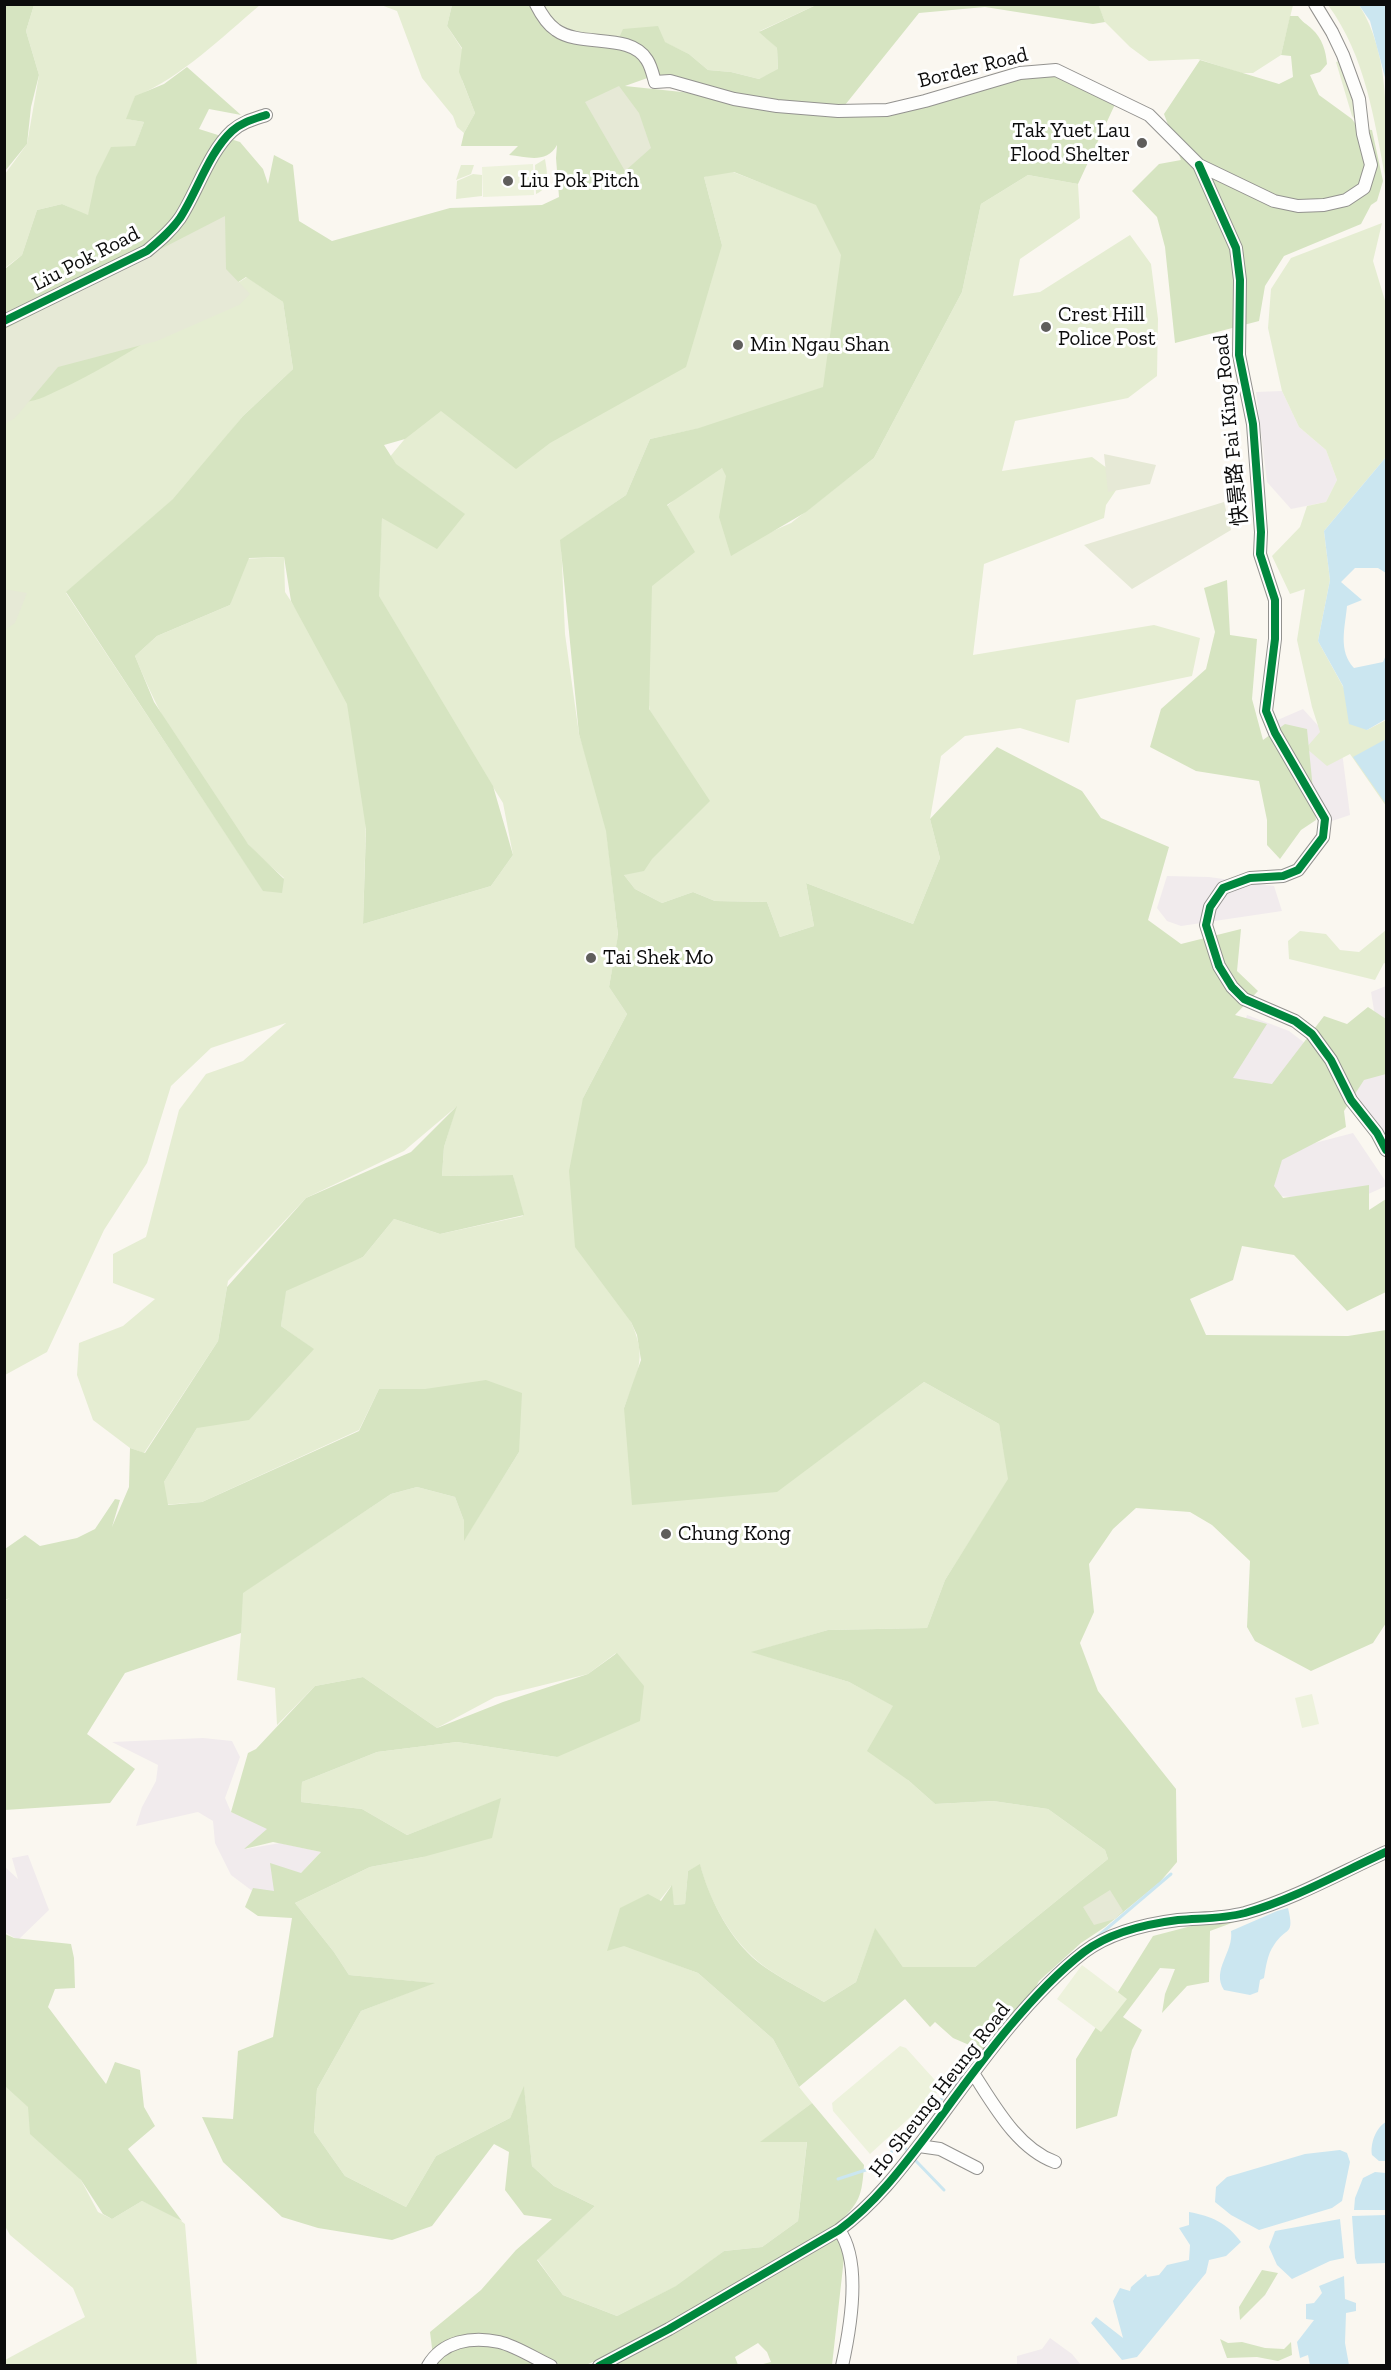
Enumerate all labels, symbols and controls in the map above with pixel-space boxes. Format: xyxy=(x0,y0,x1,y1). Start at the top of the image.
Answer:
street label: Border Road xyxy=(915,42,1031,94)
place label: Tak Yuet Lau Flood Shelter xyxy=(1010,118,1130,168)
marker: Tak Yuet Lau Flood Shelter xyxy=(1135,136,1149,150)
place label: Liu Pok Pitch xyxy=(520,168,639,194)
marker: Liu Pok Pitch xyxy=(501,174,515,188)
street label: Liu Pok Road xyxy=(28,221,144,297)
place label: Crest Hill Police Post xyxy=(1058,302,1156,352)
marker: Crest Hill Police Post xyxy=(1039,320,1053,334)
place label: Min Ngau Shan xyxy=(750,332,890,358)
street label: 快景路 Fai King Road xyxy=(1208,333,1254,527)
marker: Min Ngau Shan xyxy=(731,338,745,352)
place label: Tai Shek Mo xyxy=(603,945,714,971)
marker: Tai Shek Mo xyxy=(584,951,598,965)
place label: Chung Kong xyxy=(678,1521,791,1547)
marker: Chung Kong xyxy=(659,1527,673,1541)
street label: Ho Sheung Heung Road xyxy=(864,1998,1016,2182)

